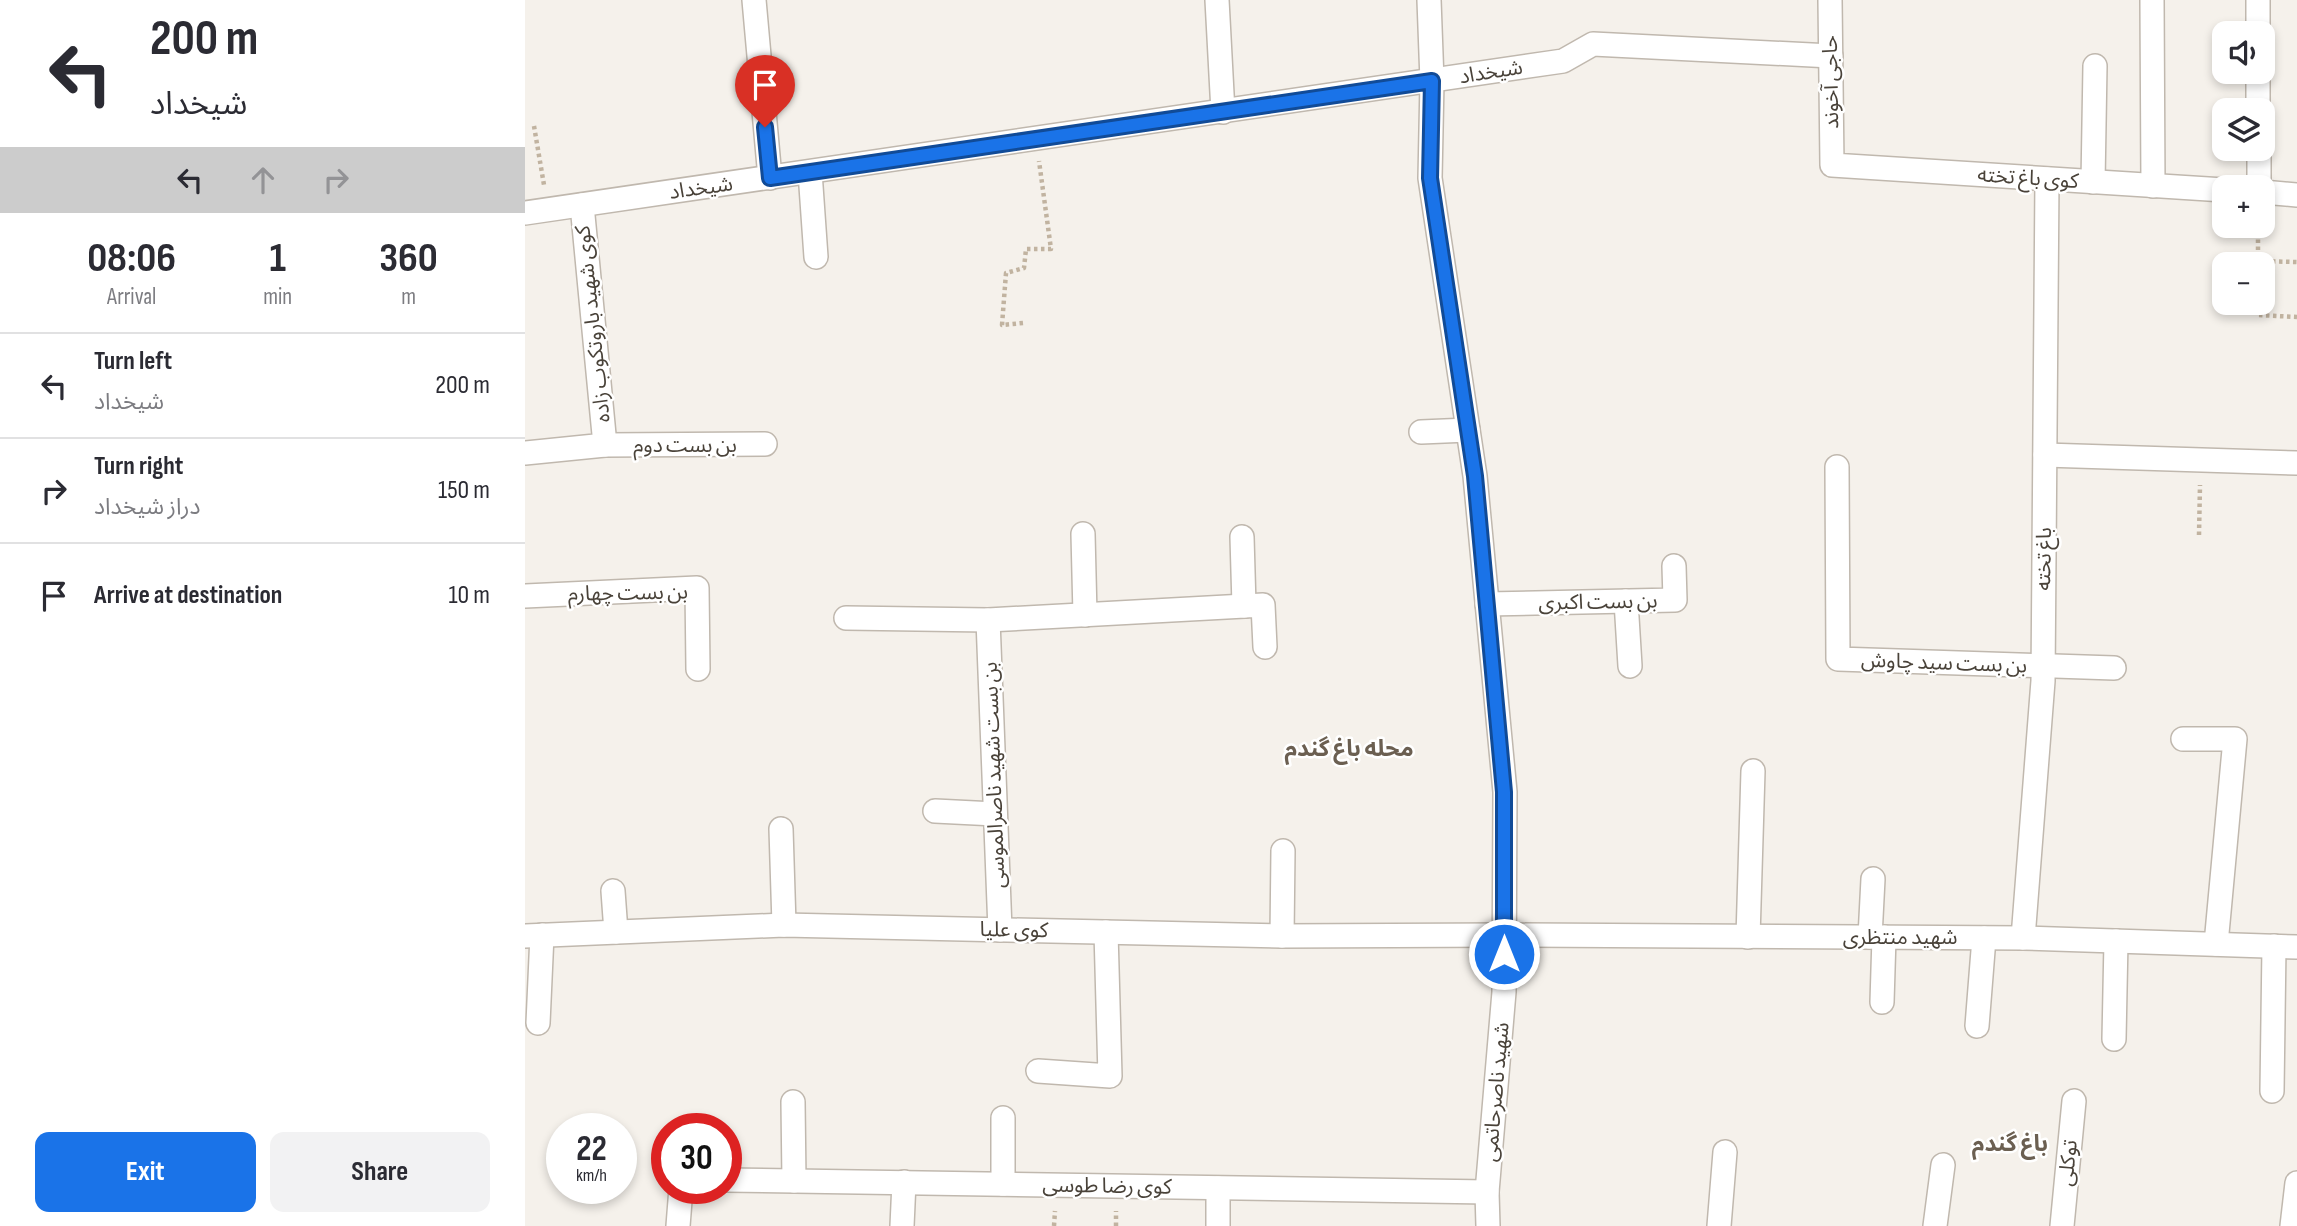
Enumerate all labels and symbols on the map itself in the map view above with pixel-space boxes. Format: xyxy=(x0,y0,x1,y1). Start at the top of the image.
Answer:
street label: حاجی آخوند xyxy=(1818,35,1844,129)
pin xyxy=(735,55,795,127)
street label: شیخداد xyxy=(1458,55,1524,89)
street label: کوی باغ تخته xyxy=(1976,162,2080,196)
street label: شیخداد xyxy=(668,171,734,205)
street label: کوی شهید باروتکوب زاده xyxy=(570,224,616,424)
street label: بن بست دوم xyxy=(633,433,737,461)
street label: باغ تخته xyxy=(2031,527,2059,591)
street label: بن بست چهارم xyxy=(568,579,688,610)
street label: بن بست اکبری xyxy=(1538,588,1658,616)
street label: بن بست سید چاوش xyxy=(1861,648,2027,678)
street label: بن بست شهید ناصرالموسی xyxy=(978,661,1010,889)
district label: محله باغ گندم xyxy=(1284,735,1414,766)
street label: کوی علیا xyxy=(979,917,1049,943)
position arrow xyxy=(1467,917,1541,991)
street label: شهید منتظری xyxy=(1843,925,1957,950)
street label: شهید ناصرحاتمی xyxy=(1477,1021,1515,1163)
speed limit sign: 30 xyxy=(651,1113,742,1204)
district label: باغ گندم xyxy=(1972,1130,2048,1161)
street label: توکلی xyxy=(2053,1139,2083,1187)
street label: کوی رضا طوسی xyxy=(1042,1172,1172,1200)

